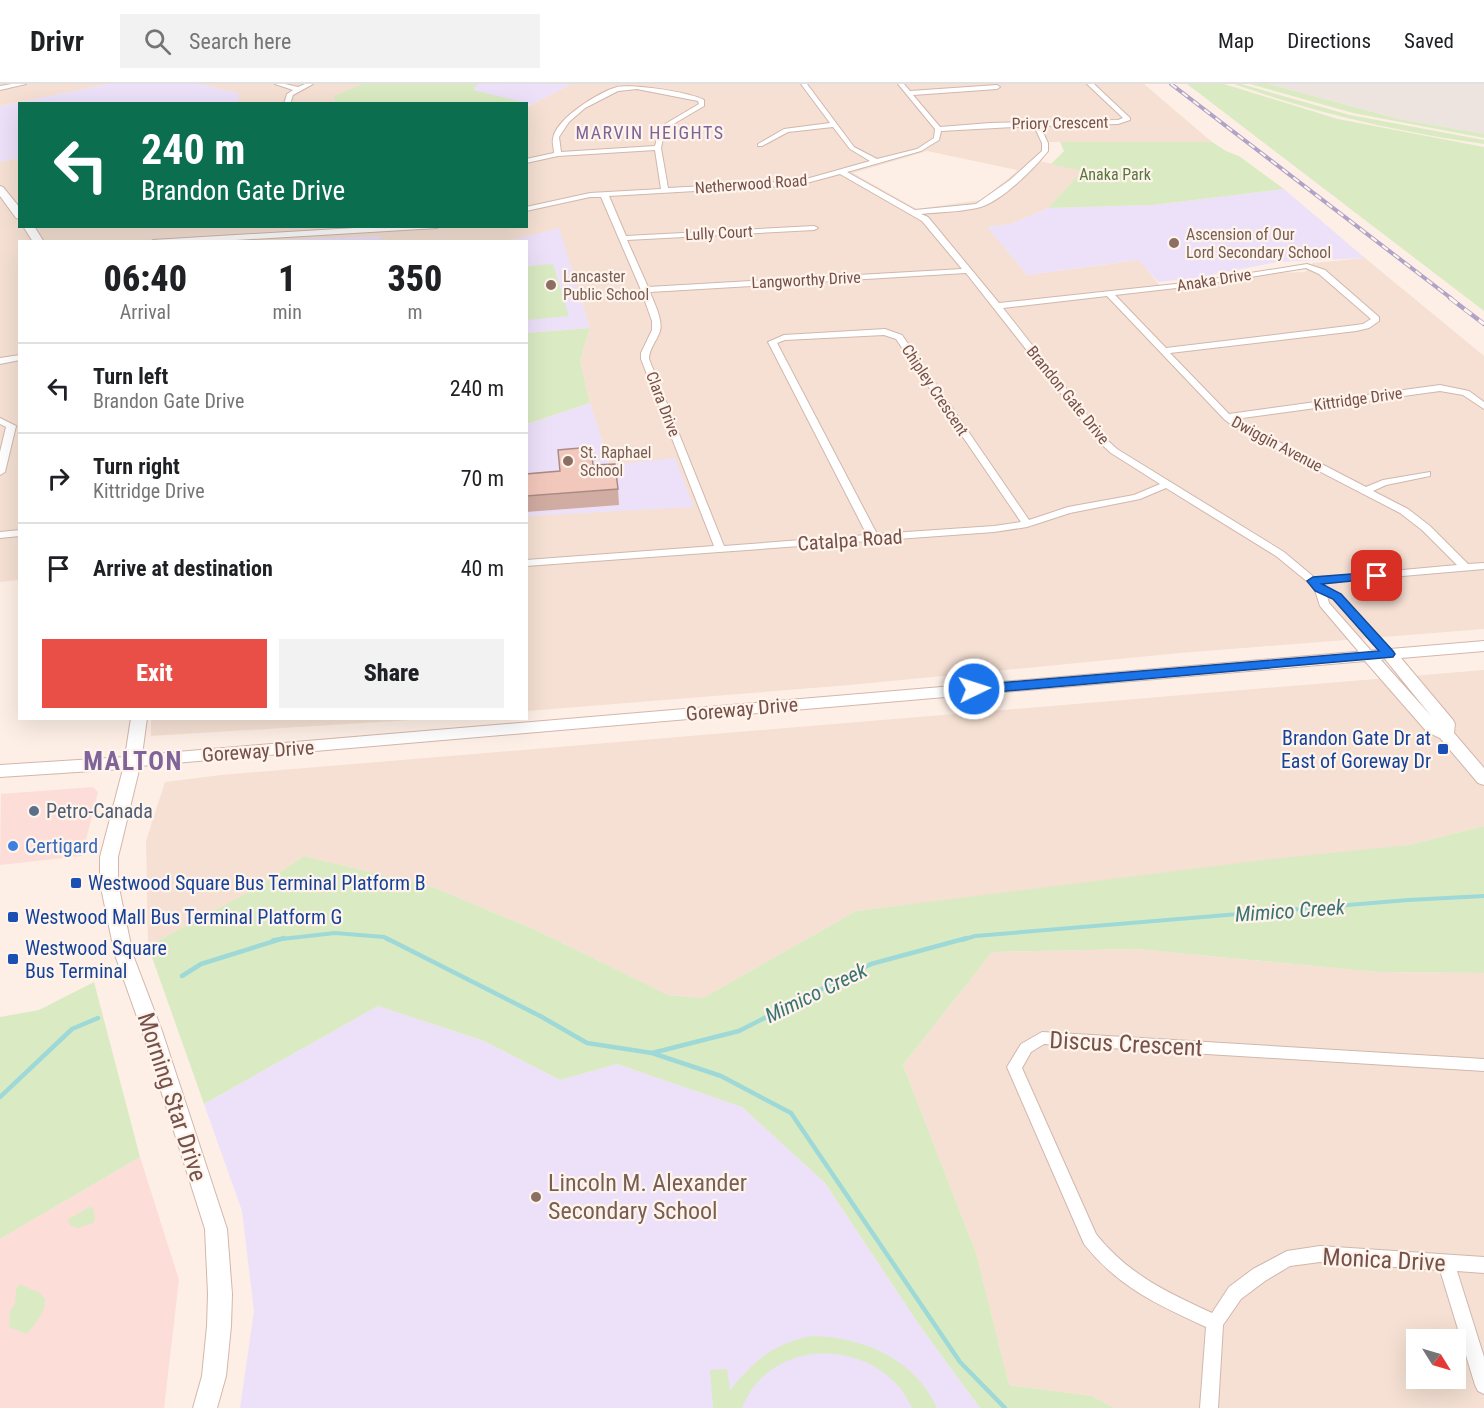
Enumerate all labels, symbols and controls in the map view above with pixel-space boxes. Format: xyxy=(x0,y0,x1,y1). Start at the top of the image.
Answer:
search box xyxy=(120,14,540,68)
text: Drivr xyxy=(30,25,84,58)
icon: search xyxy=(141,25,174,58)
text: Search here xyxy=(189,29,291,54)
text: Map xyxy=(1218,29,1254,53)
text: Directions xyxy=(1287,29,1371,53)
text: Saved xyxy=(1404,29,1454,53)
street label: Priory Crescent xyxy=(1011,113,1109,133)
district label: MARVIN HEIGHTS xyxy=(575,122,725,143)
text: 240 m xyxy=(141,125,246,174)
icon: left xyxy=(42,126,120,204)
park label: Anaka Park xyxy=(1079,165,1152,184)
street label: Netherwood Road xyxy=(694,171,808,197)
text: Brandon Gate Drive xyxy=(141,175,345,207)
street label: Lully Court xyxy=(685,222,753,244)
place label: Ascension of Our Lord Secondary School xyxy=(1186,225,1331,262)
marker: Ascension of Our Lord Secondary School xyxy=(1167,236,1181,250)
text: 06:40 xyxy=(104,258,187,300)
text: 1 xyxy=(278,258,296,300)
text: 350 xyxy=(387,258,442,300)
street label: Anaka Drive xyxy=(1175,265,1253,295)
place label: Lancaster Public School xyxy=(563,267,649,304)
street label: Langworthy Drive xyxy=(751,268,861,292)
marker: Lancaster Public School xyxy=(544,278,558,292)
text: Arrival xyxy=(120,300,171,324)
text: min xyxy=(273,300,302,324)
text: m xyxy=(407,300,422,324)
street label: Chipley Crescent xyxy=(898,341,973,439)
street label: Brandon Gate Drive xyxy=(1023,342,1113,448)
text: Turn left xyxy=(93,364,168,389)
street label: Clara Drive xyxy=(642,369,684,439)
icon: left xyxy=(42,372,75,405)
text: 240 m xyxy=(450,376,504,401)
street label: Kittridge Drive xyxy=(1312,383,1404,415)
text: Brandon Gate Drive xyxy=(93,389,244,413)
street label: Dwiggin Avenue xyxy=(1228,412,1326,476)
place label: St. Raphael School xyxy=(580,443,652,480)
text: Turn right xyxy=(93,454,180,479)
marker: St. Raphael School xyxy=(561,454,575,468)
icon: right xyxy=(42,462,75,495)
text: 70 m xyxy=(461,466,504,491)
text: Kittridge Drive xyxy=(93,479,205,503)
street label: Catalpa Road xyxy=(797,524,903,556)
pin xyxy=(1351,550,1402,601)
icon: arrive xyxy=(42,552,75,585)
text: Arrive at destination xyxy=(93,556,273,581)
text: 40 m xyxy=(461,556,504,581)
icon: arrive xyxy=(1360,559,1393,592)
button: Exit xyxy=(42,639,267,708)
button: Share xyxy=(279,639,504,708)
position arrow xyxy=(942,657,1006,721)
street label: Goreway Drive xyxy=(685,692,799,726)
place label: Brandon Gate Dr at East of Goreway Dr xyxy=(1281,726,1431,773)
street label: Goreway Drive xyxy=(201,735,315,767)
marker: Brandon Gate Dr at East of Goreway Dr xyxy=(1436,742,1450,756)
district label: MALTON xyxy=(83,746,183,776)
place label: Petro-Canada xyxy=(46,799,153,823)
marker: Petro-Canada xyxy=(27,804,41,818)
place label: Certigard xyxy=(25,834,98,858)
marker: Certigard xyxy=(6,839,20,853)
place label: Westwood Square Bus Terminal Platform B xyxy=(88,871,426,895)
marker: Westwood Square Bus Terminal Platform B xyxy=(69,876,83,890)
water label: Mimico Creek xyxy=(1234,895,1347,927)
place label: Westwood Mall Bus Terminal Platform G xyxy=(25,905,342,929)
marker: Westwood Mall Bus Terminal Platform G xyxy=(6,910,20,924)
place label: Westwood Square Bus Terminal xyxy=(25,936,167,983)
marker: Westwood Square Bus Terminal xyxy=(6,952,20,966)
water label: Mimico Creek xyxy=(761,958,872,1028)
street label: Morning Star Drive xyxy=(132,1009,212,1185)
street label: Discus Crescent xyxy=(1049,1026,1203,1062)
place label: Lincoln M. Alexander Secondary School xyxy=(548,1169,747,1225)
marker: Lincoln M. Alexander Secondary School xyxy=(529,1190,543,1204)
street label: Monica Drive xyxy=(1322,1243,1446,1277)
north arrow xyxy=(1406,1329,1466,1389)
map controls xyxy=(1406,1329,1466,1389)

